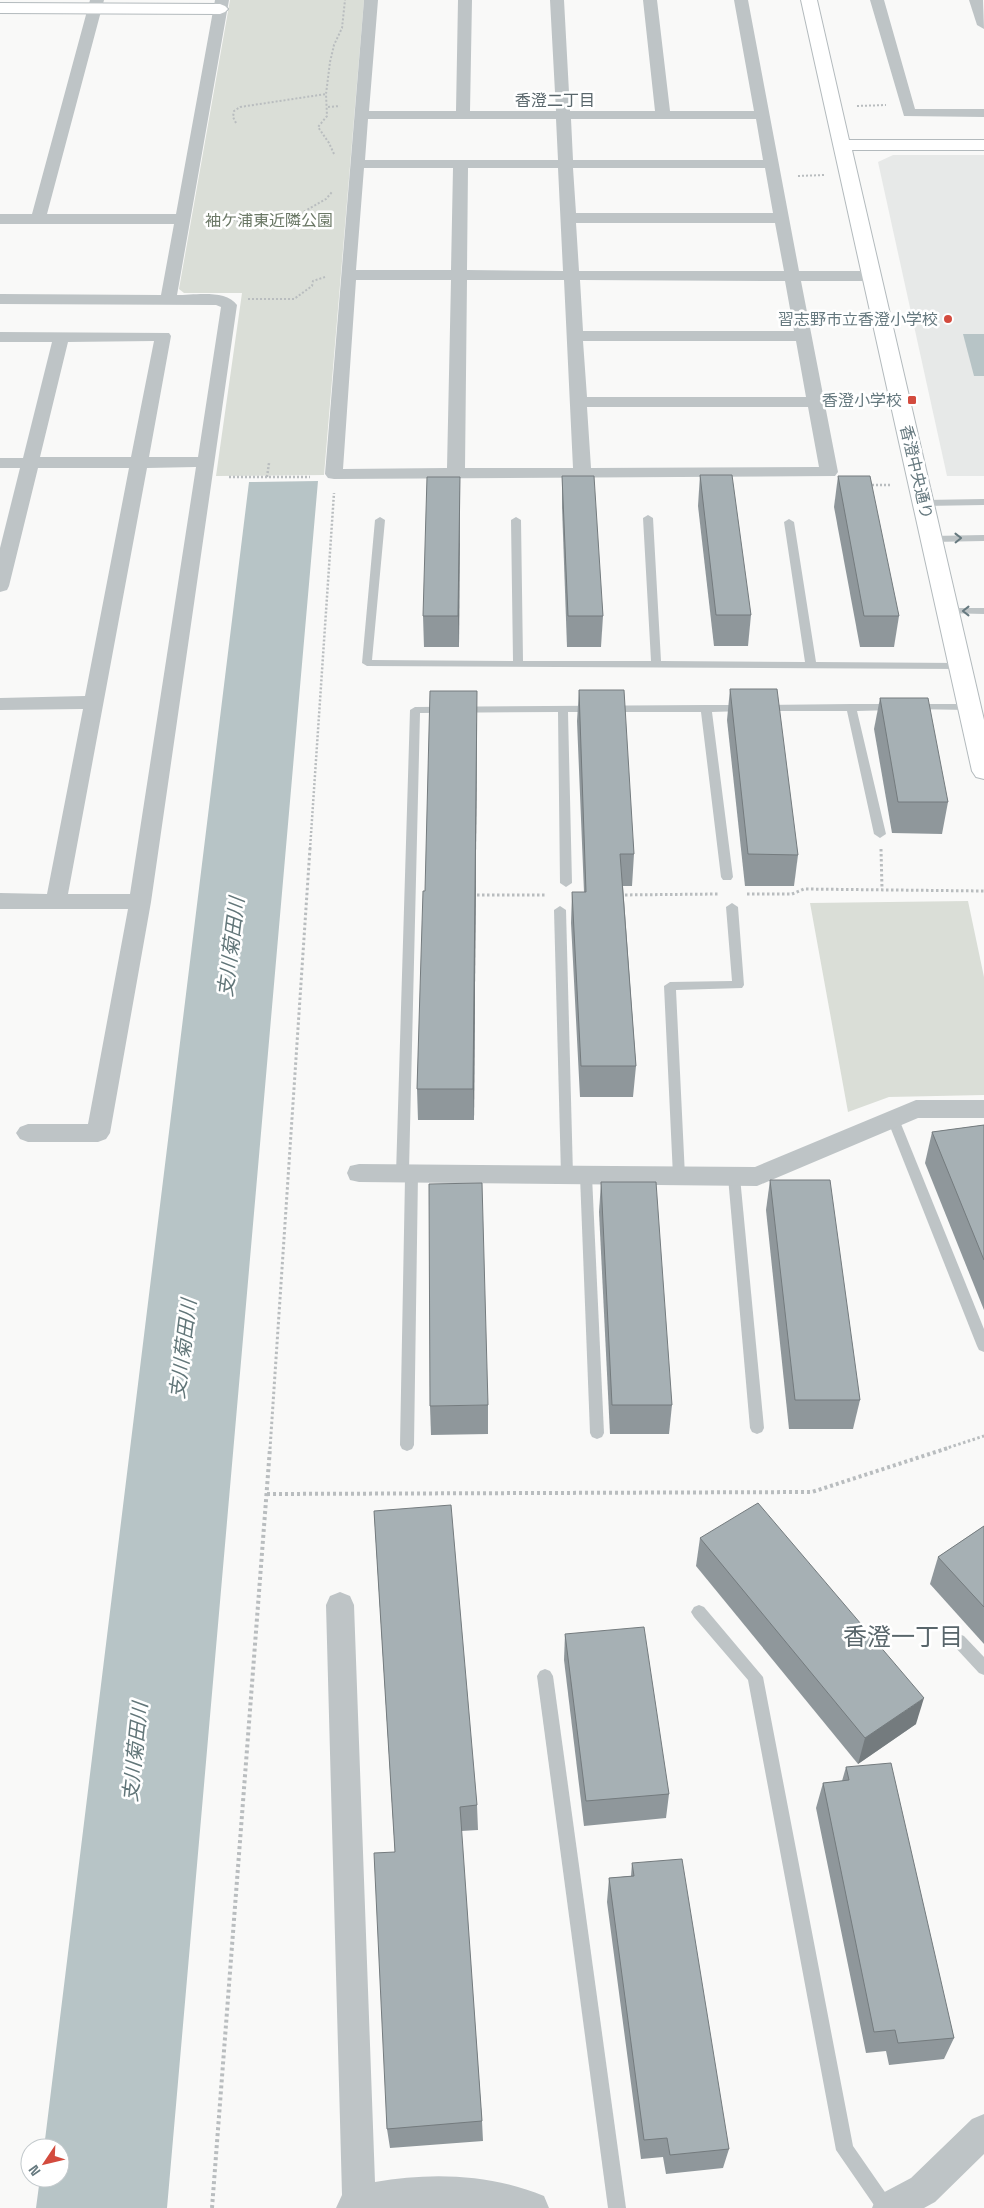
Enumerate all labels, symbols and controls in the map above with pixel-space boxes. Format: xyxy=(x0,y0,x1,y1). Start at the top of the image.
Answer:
district label: 香澄二丁目 xyxy=(515,90,595,111)
park label: 袖ケ浦東近隣公園 xyxy=(205,210,333,231)
place label: 習志野市立香澄小学校 xyxy=(778,309,938,330)
marker: 習志野市立香澄小学校 xyxy=(942,313,954,325)
place label: 香澄小学校 xyxy=(822,390,902,411)
marker: 香澄小学校 xyxy=(906,394,918,406)
street label: 香澄中央通り xyxy=(895,423,938,521)
one-way arrow xyxy=(954,533,962,544)
one-way arrow xyxy=(961,606,969,616)
water label: 支川菊田川 xyxy=(212,894,250,998)
water label: 支川菊田川 xyxy=(164,1296,202,1400)
district label: 香澄一丁目 xyxy=(843,1621,963,1652)
water label: 支川菊田川 xyxy=(117,1699,153,1803)
north arrow xyxy=(20,2138,70,2188)
text: N xyxy=(24,2161,44,2179)

